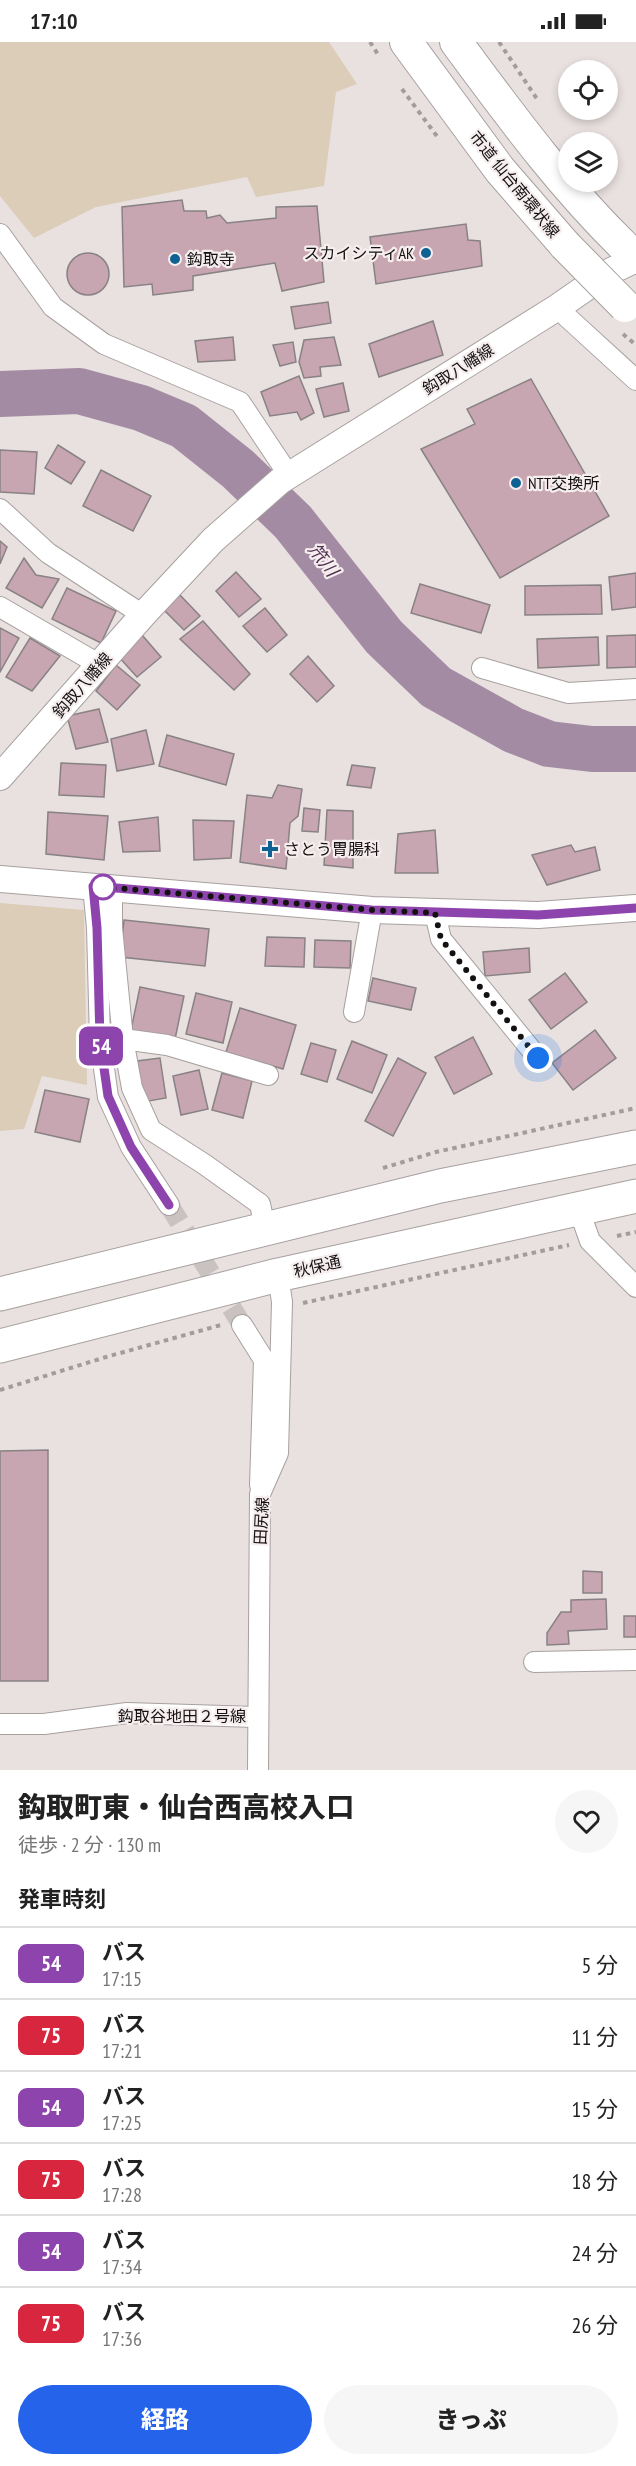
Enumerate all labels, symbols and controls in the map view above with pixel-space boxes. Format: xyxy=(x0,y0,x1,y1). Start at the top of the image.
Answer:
text: 17:10 xyxy=(30,7,78,35)
map controls xyxy=(558,60,618,192)
button: locate xyxy=(558,60,618,120)
street label: 市道 仙台南環状線 xyxy=(466,127,564,241)
button: layers xyxy=(558,132,618,192)
place label: スカイシティAK xyxy=(304,243,414,263)
marker: スカイシティAK xyxy=(419,246,433,260)
place label: 鈎取寺 xyxy=(187,249,235,269)
marker: 鈎取寺 xyxy=(168,252,182,266)
street label: 鈎取八幡線 xyxy=(419,339,497,399)
place label: NTT交換所 xyxy=(528,473,599,493)
marker: NTT交換所 xyxy=(509,476,523,490)
water label: 笊川 xyxy=(303,538,345,583)
street label: 鈎取八幡線 xyxy=(48,648,116,722)
place label: さとう胃腸科 xyxy=(284,839,380,859)
marker: さとう胃腸科 xyxy=(261,840,279,858)
unlabelled marker xyxy=(90,874,116,900)
line badge: 54 xyxy=(74,1026,128,1066)
text: 54 xyxy=(91,1033,111,1060)
your location xyxy=(523,1043,553,1073)
street label: 秋保通 xyxy=(291,1251,343,1281)
street label: 田尻線 xyxy=(250,1497,272,1545)
street label: 鈎取谷地田２号線 xyxy=(118,1706,246,1726)
text: 鈎取町東・仙台西高校入口 xyxy=(18,1788,354,1825)
button: heart xyxy=(555,1790,618,1853)
text: 徒歩 · 2 分 · 130 m xyxy=(18,1832,161,1858)
text: 発車時刻 xyxy=(18,1885,106,1913)
text: バス xyxy=(102,1938,146,1966)
text: 54 xyxy=(41,1950,61,1977)
text: 5 分 xyxy=(581,1951,618,1979)
text: 17:15 xyxy=(102,1966,142,1992)
text: バス xyxy=(102,2010,146,2038)
text: 75 xyxy=(41,2022,61,2049)
text: 11 分 xyxy=(572,2023,618,2051)
text: 17:21 xyxy=(102,2038,142,2064)
text: バス xyxy=(102,2082,146,2110)
text: 54 xyxy=(41,2094,61,2121)
text: 15 分 xyxy=(572,2095,618,2123)
text: 17:25 xyxy=(102,2110,142,2136)
text: バス xyxy=(102,2154,146,2182)
text: 75 xyxy=(41,2166,61,2193)
text: 18 分 xyxy=(572,2167,618,2195)
text: 17:28 xyxy=(102,2182,142,2208)
text: バス xyxy=(102,2226,146,2254)
text: 54 xyxy=(41,2238,61,2265)
text: 24 分 xyxy=(572,2239,618,2267)
text: 17:34 xyxy=(102,2254,142,2280)
text: バス xyxy=(102,2298,146,2326)
text: 75 xyxy=(41,2310,61,2337)
text: 26 分 xyxy=(572,2311,618,2339)
text: 17:36 xyxy=(102,2326,142,2352)
button: 経路 xyxy=(18,2385,312,2454)
button: きっぷ xyxy=(324,2385,618,2454)

